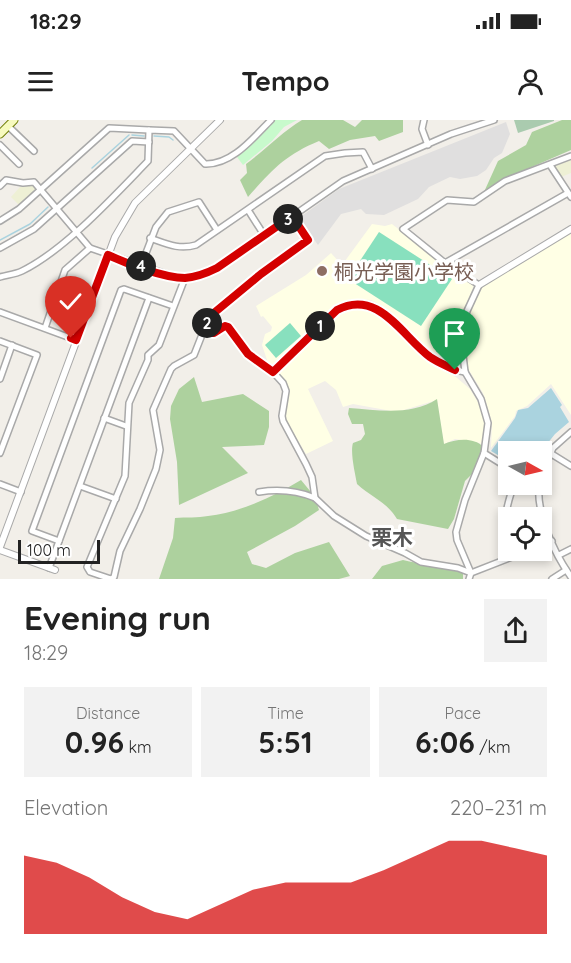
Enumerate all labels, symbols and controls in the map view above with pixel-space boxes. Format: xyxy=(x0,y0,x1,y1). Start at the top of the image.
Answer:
text: 18:29 xyxy=(30,7,82,35)
text: Tempo xyxy=(241,64,330,98)
icon: menu xyxy=(24,65,57,98)
icon: person xyxy=(514,65,547,98)
pin: 3 xyxy=(273,204,303,234)
text: 3 xyxy=(284,209,292,229)
pin: 4 xyxy=(126,251,156,281)
text: 4 xyxy=(136,256,146,276)
place label: 桐光学園小学校 xyxy=(334,259,474,284)
marker: 桐光学園小学校 xyxy=(315,264,329,278)
pin xyxy=(45,276,96,338)
icon: check xyxy=(54,285,87,318)
pin: 2 xyxy=(192,308,222,338)
pin xyxy=(429,308,480,370)
pin: 1 xyxy=(305,311,335,341)
text: 2 xyxy=(202,313,212,333)
text: 1 xyxy=(317,316,323,336)
icon: arrive xyxy=(438,317,471,350)
north arrow xyxy=(498,441,552,495)
map controls xyxy=(498,441,552,561)
button: locate xyxy=(498,507,552,561)
district label: 栗木 xyxy=(371,524,413,550)
scale bar xyxy=(18,537,100,564)
text: 100 m xyxy=(27,540,71,560)
text: Evening run xyxy=(24,597,211,638)
button: share xyxy=(484,599,547,662)
text: 18:29 xyxy=(24,640,68,665)
text: Distance xyxy=(76,703,140,723)
text: Time xyxy=(267,703,304,723)
text: Pace xyxy=(445,703,481,723)
text: 0.96 xyxy=(65,723,124,761)
text: 5:51 xyxy=(258,723,313,761)
text: 6:06 xyxy=(415,723,475,761)
text: km xyxy=(124,737,152,757)
text: /km xyxy=(475,737,511,757)
text: Elevation xyxy=(24,795,108,820)
text: 220–231 m xyxy=(450,795,547,820)

